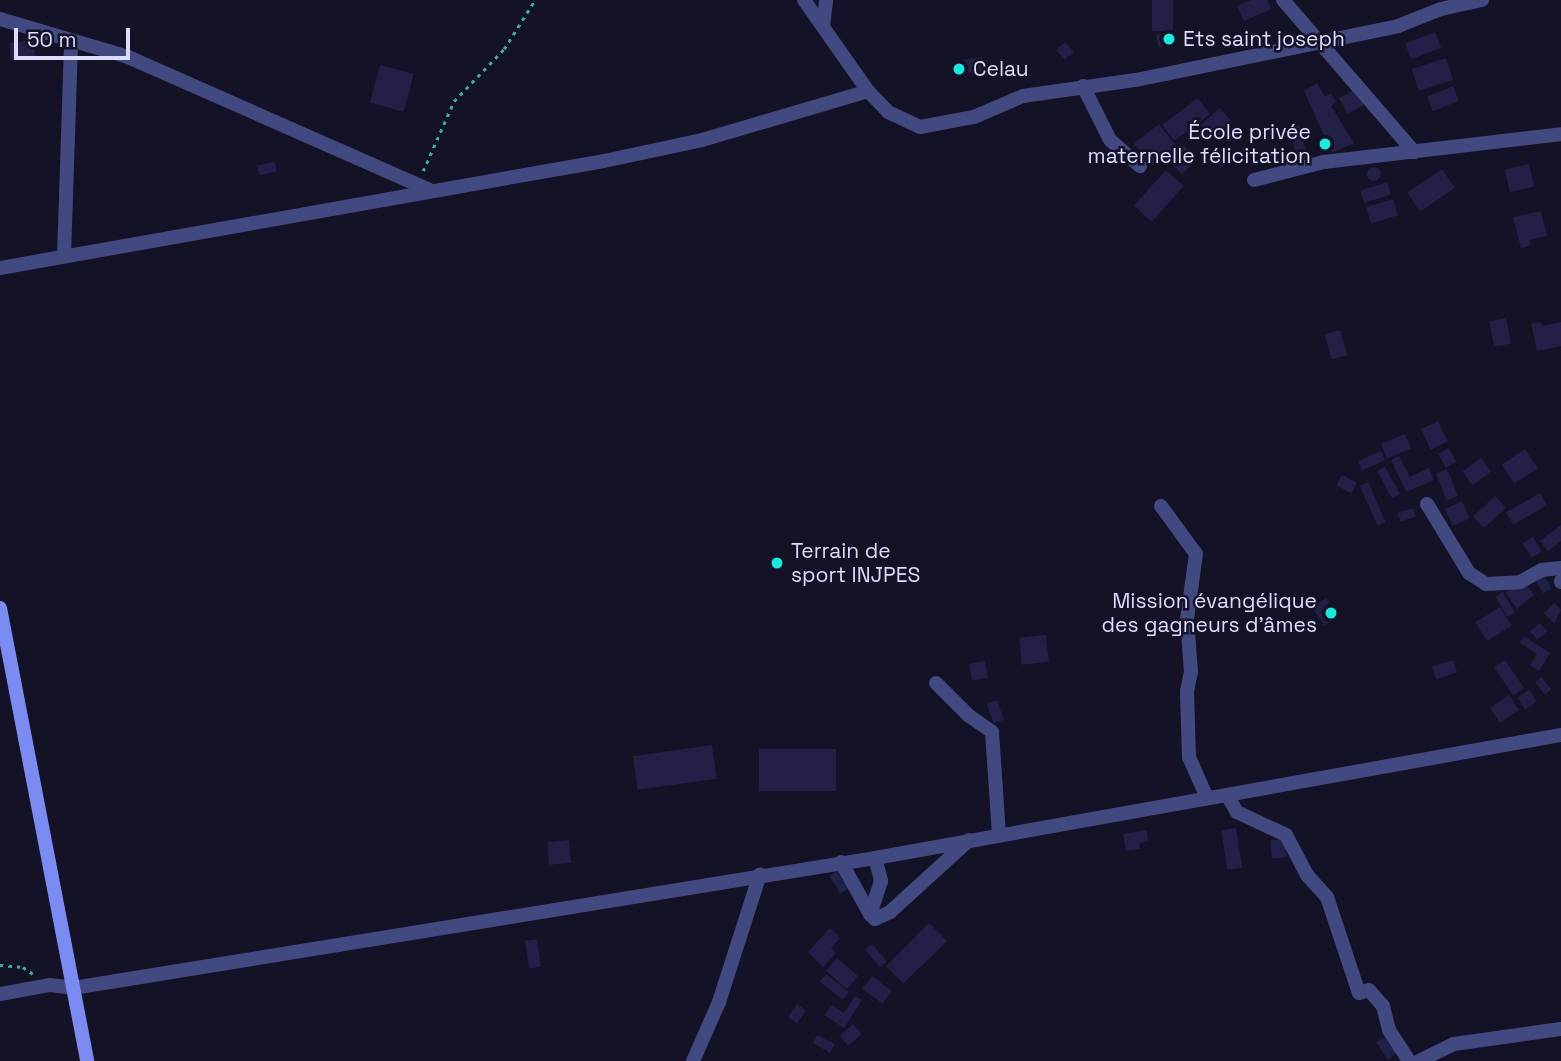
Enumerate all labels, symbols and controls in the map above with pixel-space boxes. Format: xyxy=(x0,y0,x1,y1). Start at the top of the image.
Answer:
scale bar xyxy=(18,14,133,58)
text: 50 m xyxy=(27,26,77,53)
place label: Ets saint joseph xyxy=(1183,26,1345,52)
marker: Ets saint joseph xyxy=(1161,31,1177,47)
place label: Celau xyxy=(973,56,1029,82)
marker: Celau xyxy=(951,61,967,77)
place label: École privée maternelle félicitation xyxy=(1088,119,1311,169)
marker: École privée maternelle félicitation xyxy=(1317,136,1333,152)
place label: Terrain de sport INJPES xyxy=(791,538,920,588)
marker: Terrain de sport INJPES xyxy=(769,555,785,571)
place label: Mission évangélique des gagneurs d'âmes xyxy=(1102,588,1317,638)
marker: Mission évangélique des gagneurs d'âmes xyxy=(1323,605,1339,621)

